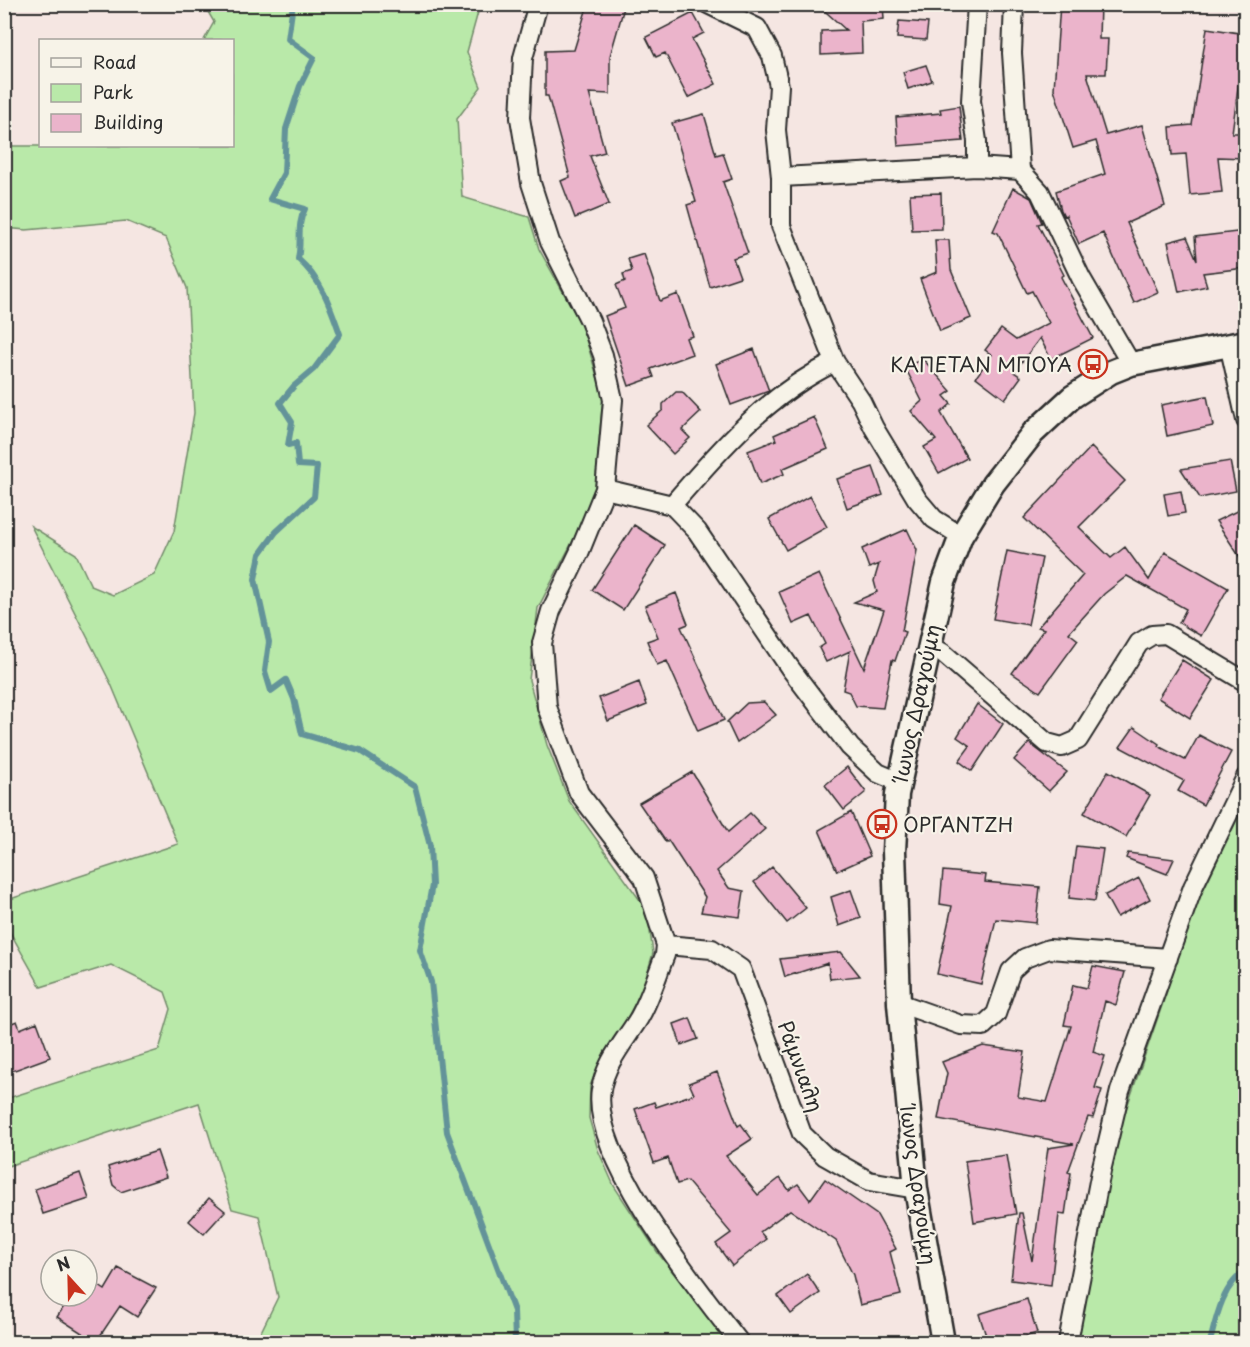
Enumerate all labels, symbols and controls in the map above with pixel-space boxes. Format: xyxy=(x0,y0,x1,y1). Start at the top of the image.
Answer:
legend xyxy=(39,39,234,147)
text: Road xyxy=(93,48,137,75)
text: Park xyxy=(93,78,133,105)
text: Building xyxy=(93,108,163,135)
bus stop icon: ΚΑΠΕΤΑΝ ΜΠΟΥΑ xyxy=(1077,348,1109,380)
place label: ΚΑΠΕΤΑΝ ΜΠΟΥΑ xyxy=(890,349,1072,379)
street label: Ίωνος Δραγούμη xyxy=(884,621,947,788)
bus stop icon: ΟΡΓΑΝΤΖΗ xyxy=(866,808,898,840)
place label: ΟΡΓΑΝΤΖΗ xyxy=(903,809,1013,839)
street label: Ράμνιαλη xyxy=(771,1016,831,1116)
street label: Ίωνος Δραγούμη xyxy=(893,1100,945,1267)
north arrow xyxy=(39,1248,99,1308)
text: N xyxy=(53,1250,73,1277)

